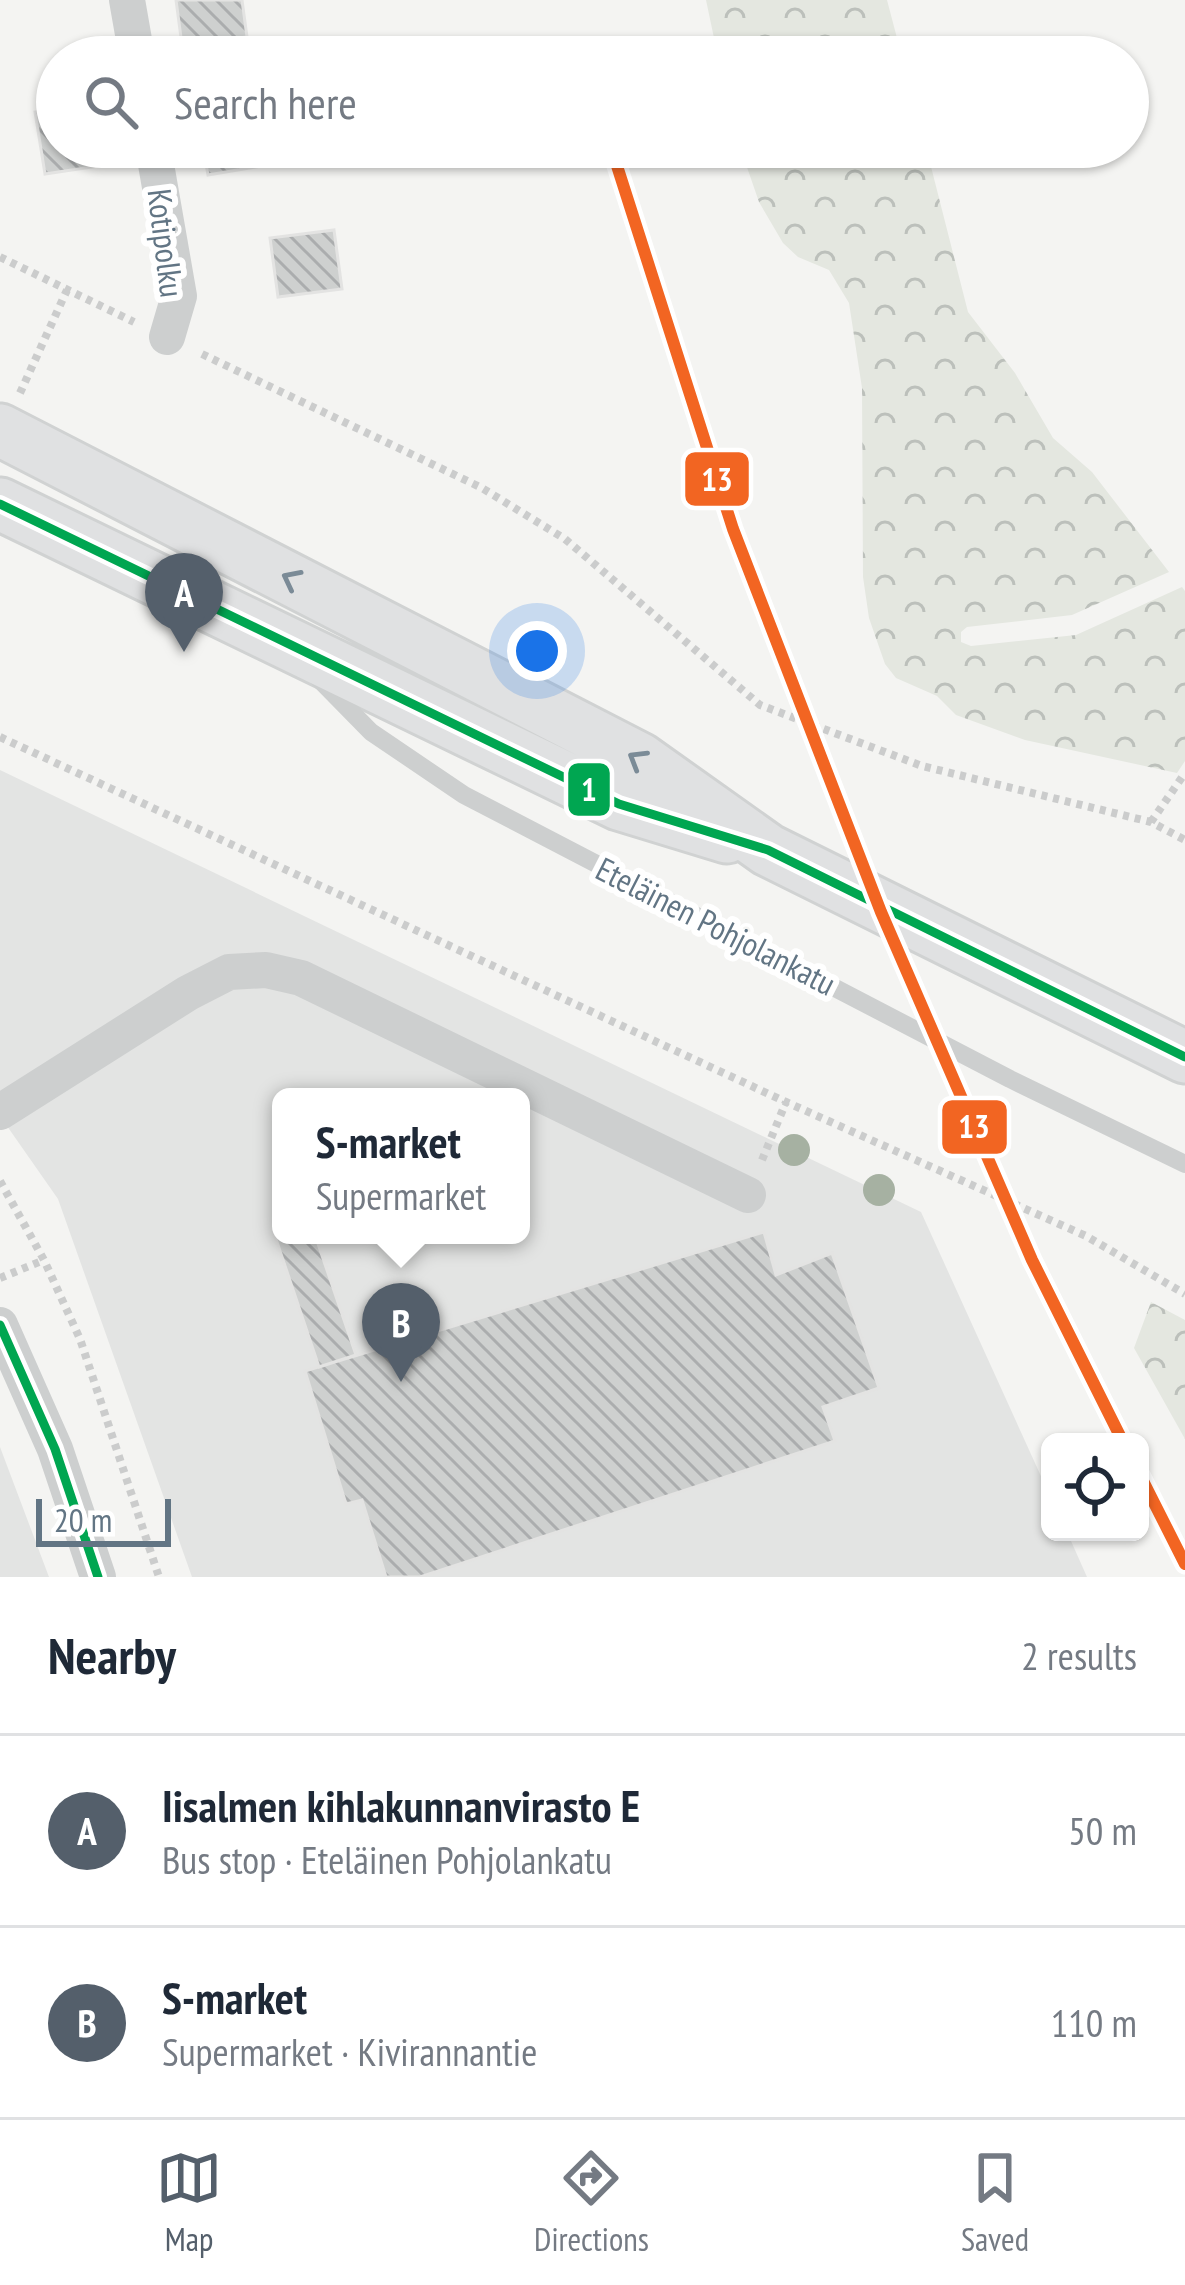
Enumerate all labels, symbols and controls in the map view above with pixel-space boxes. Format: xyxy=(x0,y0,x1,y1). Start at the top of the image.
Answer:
search box xyxy=(36,36,1149,168)
icon: search xyxy=(78,69,144,135)
text: Search here xyxy=(174,73,357,131)
street label: Kotipolku xyxy=(139,186,194,300)
line badge: 13 xyxy=(683,450,751,508)
text: 13 xyxy=(701,457,733,500)
pin: A xyxy=(145,553,223,652)
one-way arrow xyxy=(282,571,304,594)
your location xyxy=(507,621,567,681)
one-way arrow xyxy=(628,750,650,773)
line badge: 1 xyxy=(566,761,612,818)
text: 1 xyxy=(581,767,597,810)
street label: Eteläinen Pohjolankatu xyxy=(589,847,843,1004)
popup xyxy=(272,1088,530,1244)
line badge: 13 xyxy=(940,1098,1009,1156)
text: 13 xyxy=(958,1104,990,1147)
text: S-market xyxy=(316,1112,461,1170)
text: Supermarket xyxy=(316,1170,486,1221)
pin: B xyxy=(362,1283,440,1382)
map controls xyxy=(1041,1433,1149,1541)
button: locate xyxy=(1041,1433,1149,1541)
scale bar xyxy=(36,1493,171,1546)
text: 20 m xyxy=(54,1498,112,1541)
text: Nearby xyxy=(48,1622,176,1688)
text: 2 results xyxy=(1021,1630,1137,1681)
text: Iisalmen kihlakunnanvirasto E xyxy=(162,1776,640,1834)
text: A xyxy=(77,1805,97,1856)
text: 50 m xyxy=(1068,1805,1137,1856)
text: Bus stop · Eteläinen Pohjolankatu xyxy=(162,1834,612,1885)
text: S-market xyxy=(162,1968,307,2026)
text: B xyxy=(77,1997,97,2048)
text: 110 m xyxy=(1051,1997,1137,2048)
text: Supermarket · Kivirannantie xyxy=(162,2026,537,2077)
tab: Map xyxy=(156,2145,222,2260)
tab: Directions xyxy=(534,2145,649,2260)
tab: Saved xyxy=(961,2145,1029,2260)

